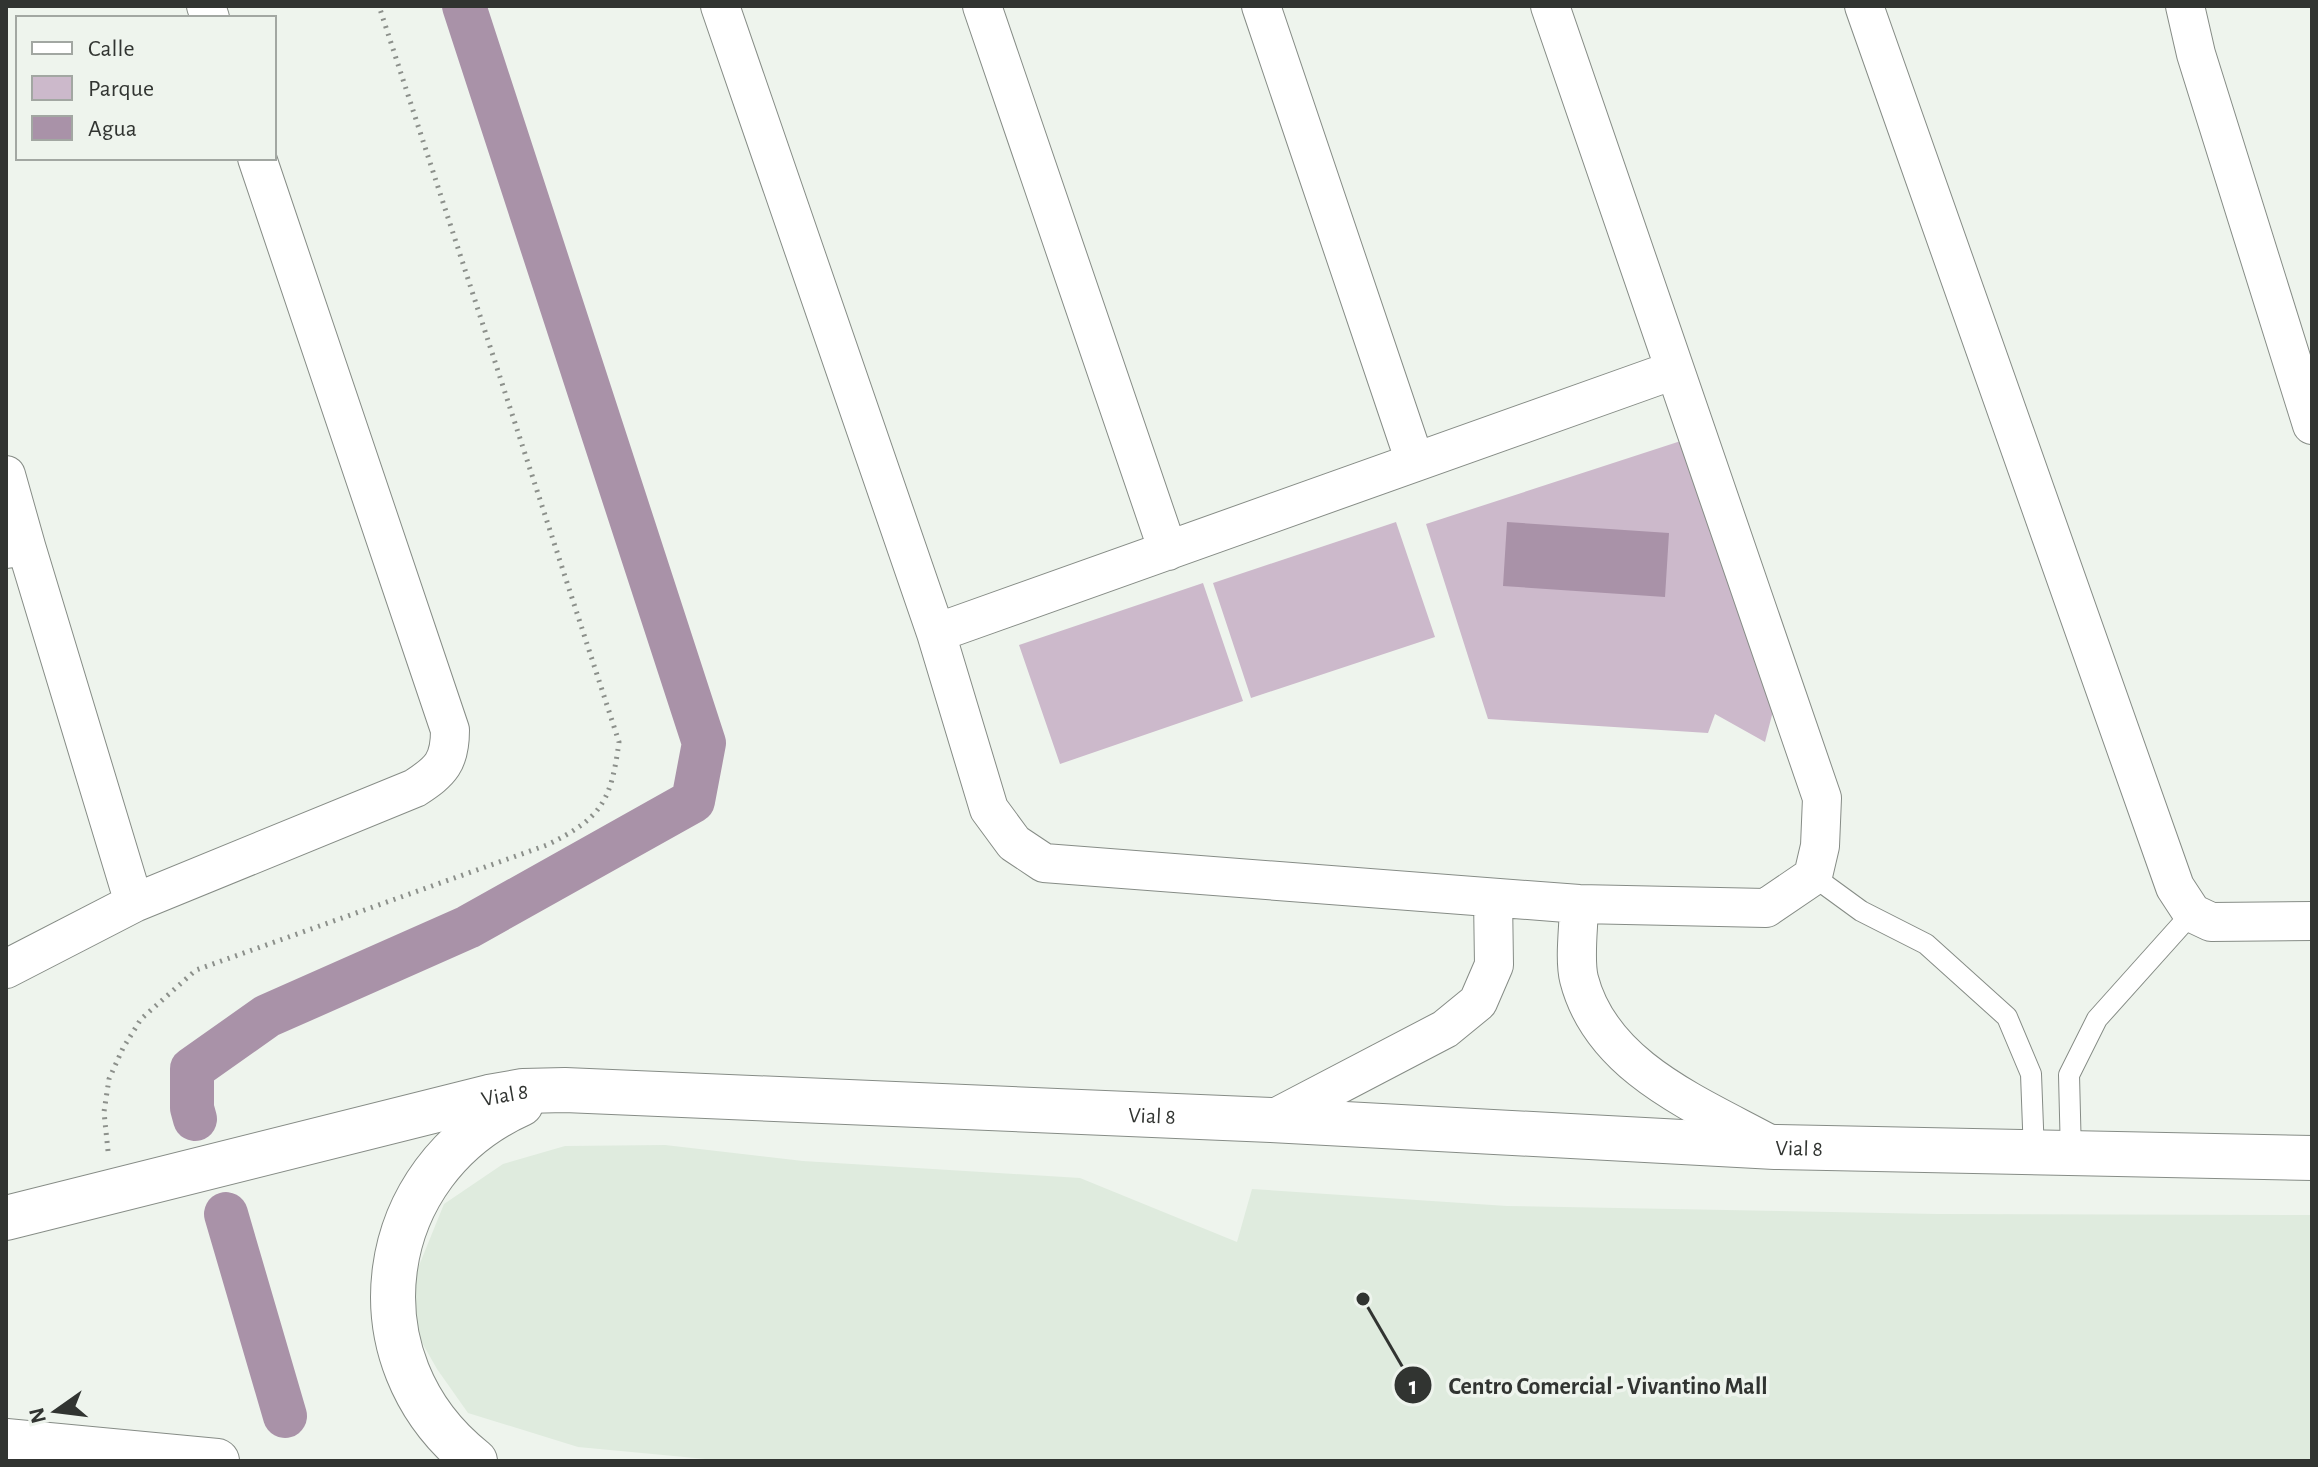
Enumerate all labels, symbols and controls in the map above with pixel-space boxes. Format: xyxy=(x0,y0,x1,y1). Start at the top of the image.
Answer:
legend xyxy=(16,16,276,160)
text: Calle xyxy=(88,37,135,61)
text: Parque xyxy=(88,77,154,101)
text: Agua xyxy=(88,117,137,141)
street label: Vial 8 xyxy=(479,1081,529,1110)
street label: Vial 8 xyxy=(1128,1104,1176,1128)
street label: Vial 8 xyxy=(1775,1137,1823,1160)
callout: Centro Comercial - Vivantino Mall xyxy=(1393,1361,1784,1409)
north arrow xyxy=(16,1371,96,1451)
text: 1 xyxy=(1409,1375,1417,1399)
text: Centro Comercial - Vivantino Mall xyxy=(1448,1375,1768,1399)
text: N xyxy=(25,1406,50,1426)

